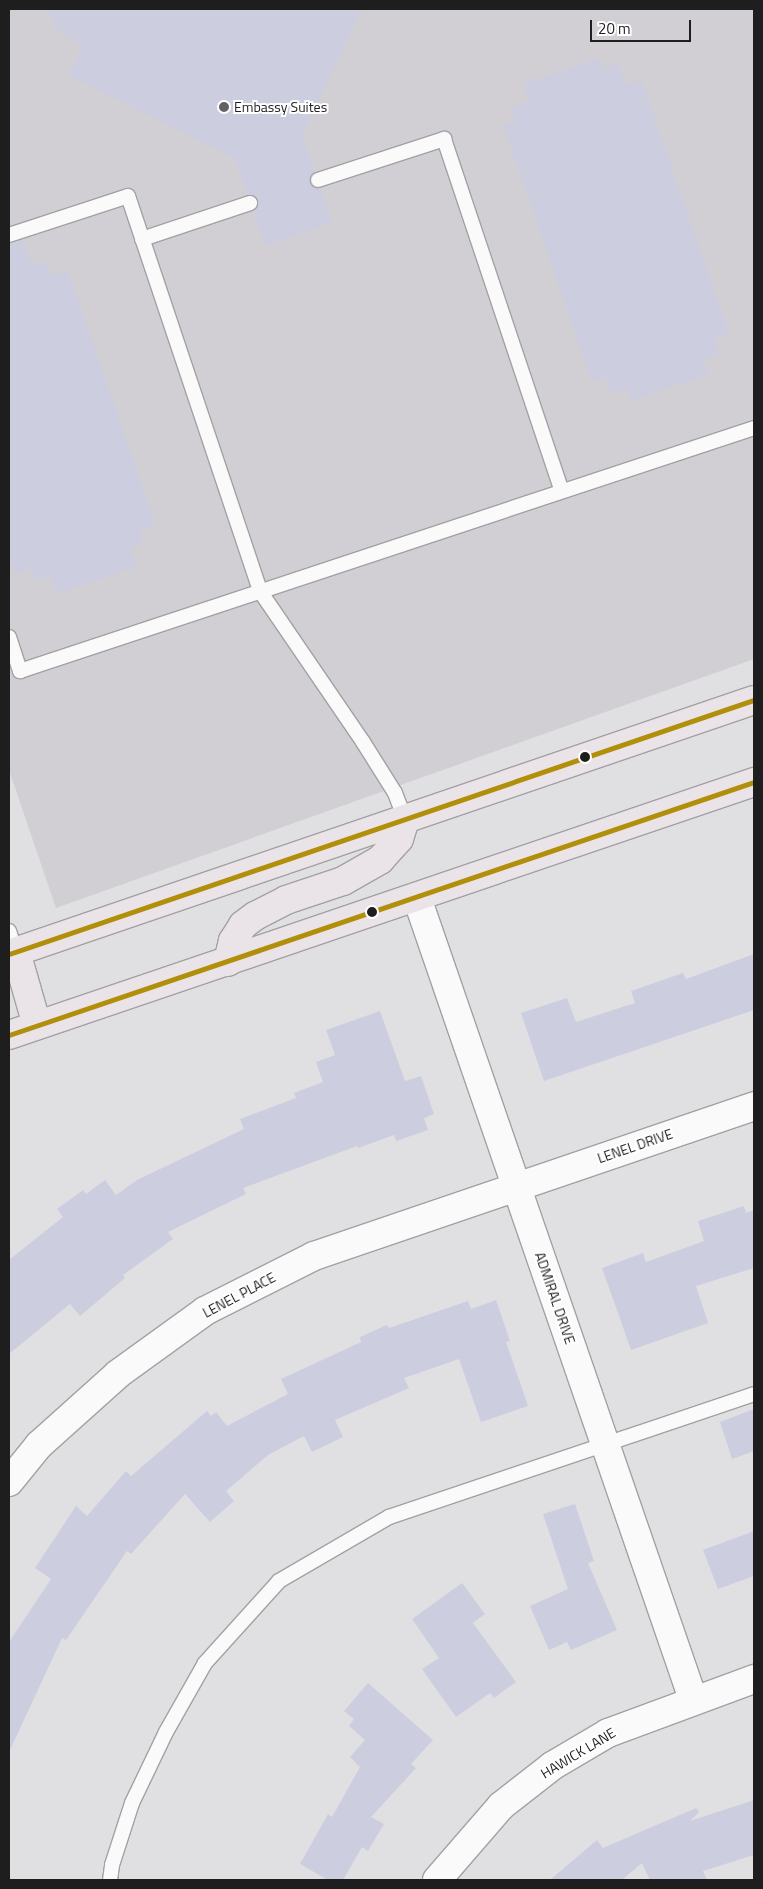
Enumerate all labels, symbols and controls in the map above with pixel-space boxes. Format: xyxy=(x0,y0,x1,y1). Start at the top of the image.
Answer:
scale bar xyxy=(593,10,694,42)
text: 20 m xyxy=(598,17,631,40)
place label: Embassy Suites xyxy=(234,99,327,115)
marker: Embassy Suites xyxy=(218,101,230,113)
unlabelled marker xyxy=(580,752,590,762)
unlabelled marker xyxy=(367,907,377,917)
street label: LENEL DRIVE xyxy=(595,1125,675,1167)
street label: ADMIRAL DRIVE xyxy=(531,1250,579,1346)
street label: LENEL PLACE xyxy=(200,1269,278,1321)
street label: HAWICK LANE xyxy=(538,1724,618,1782)

